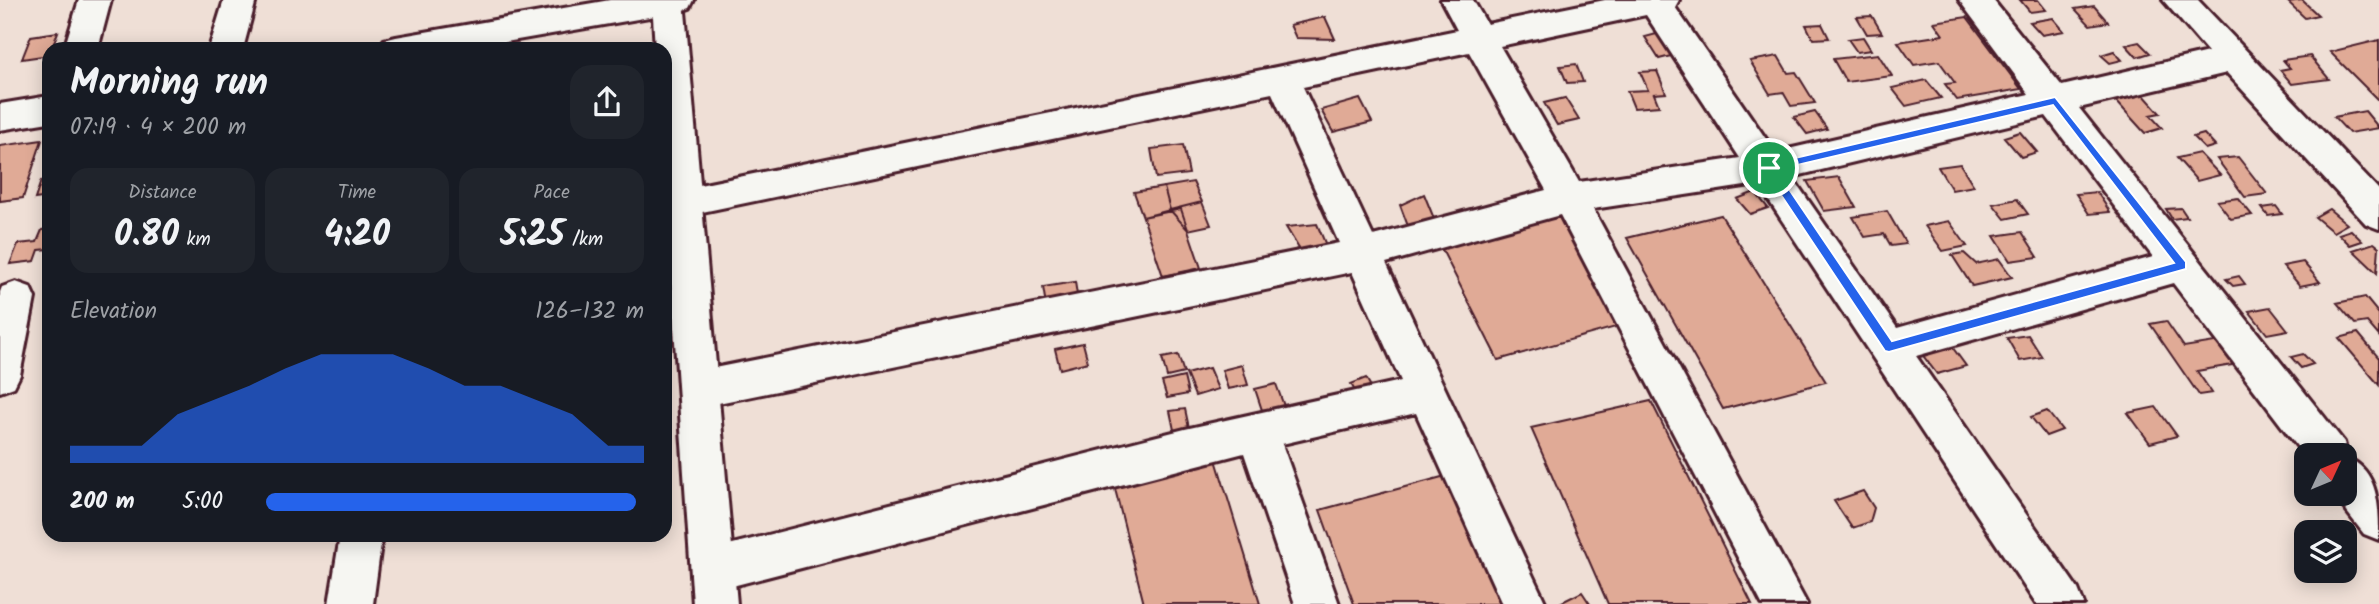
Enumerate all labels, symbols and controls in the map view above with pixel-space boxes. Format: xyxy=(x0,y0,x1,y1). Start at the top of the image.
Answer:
text: Morning run xyxy=(70,54,268,114)
button: share xyxy=(570,65,644,139)
text: 07:19 · 4 × 200 m xyxy=(70,110,246,146)
pin xyxy=(1739,138,1799,198)
icon: arrive xyxy=(1750,149,1788,187)
text: Distance xyxy=(128,178,196,208)
text: Time xyxy=(338,178,376,208)
text: Pace xyxy=(534,178,570,208)
text: 0.80 xyxy=(114,208,179,264)
text: 4:20 xyxy=(324,208,390,264)
text: 5:25 xyxy=(500,208,565,264)
text: km xyxy=(179,225,211,255)
text: /km xyxy=(565,225,603,255)
text: Elevation xyxy=(70,294,157,330)
text: 126–132 m xyxy=(535,294,644,330)
north arrow xyxy=(2294,443,2357,506)
map controls xyxy=(2294,443,2357,583)
text: 200 m xyxy=(70,484,135,520)
text: 5:00 xyxy=(182,484,223,520)
button: layers xyxy=(2294,520,2357,583)

